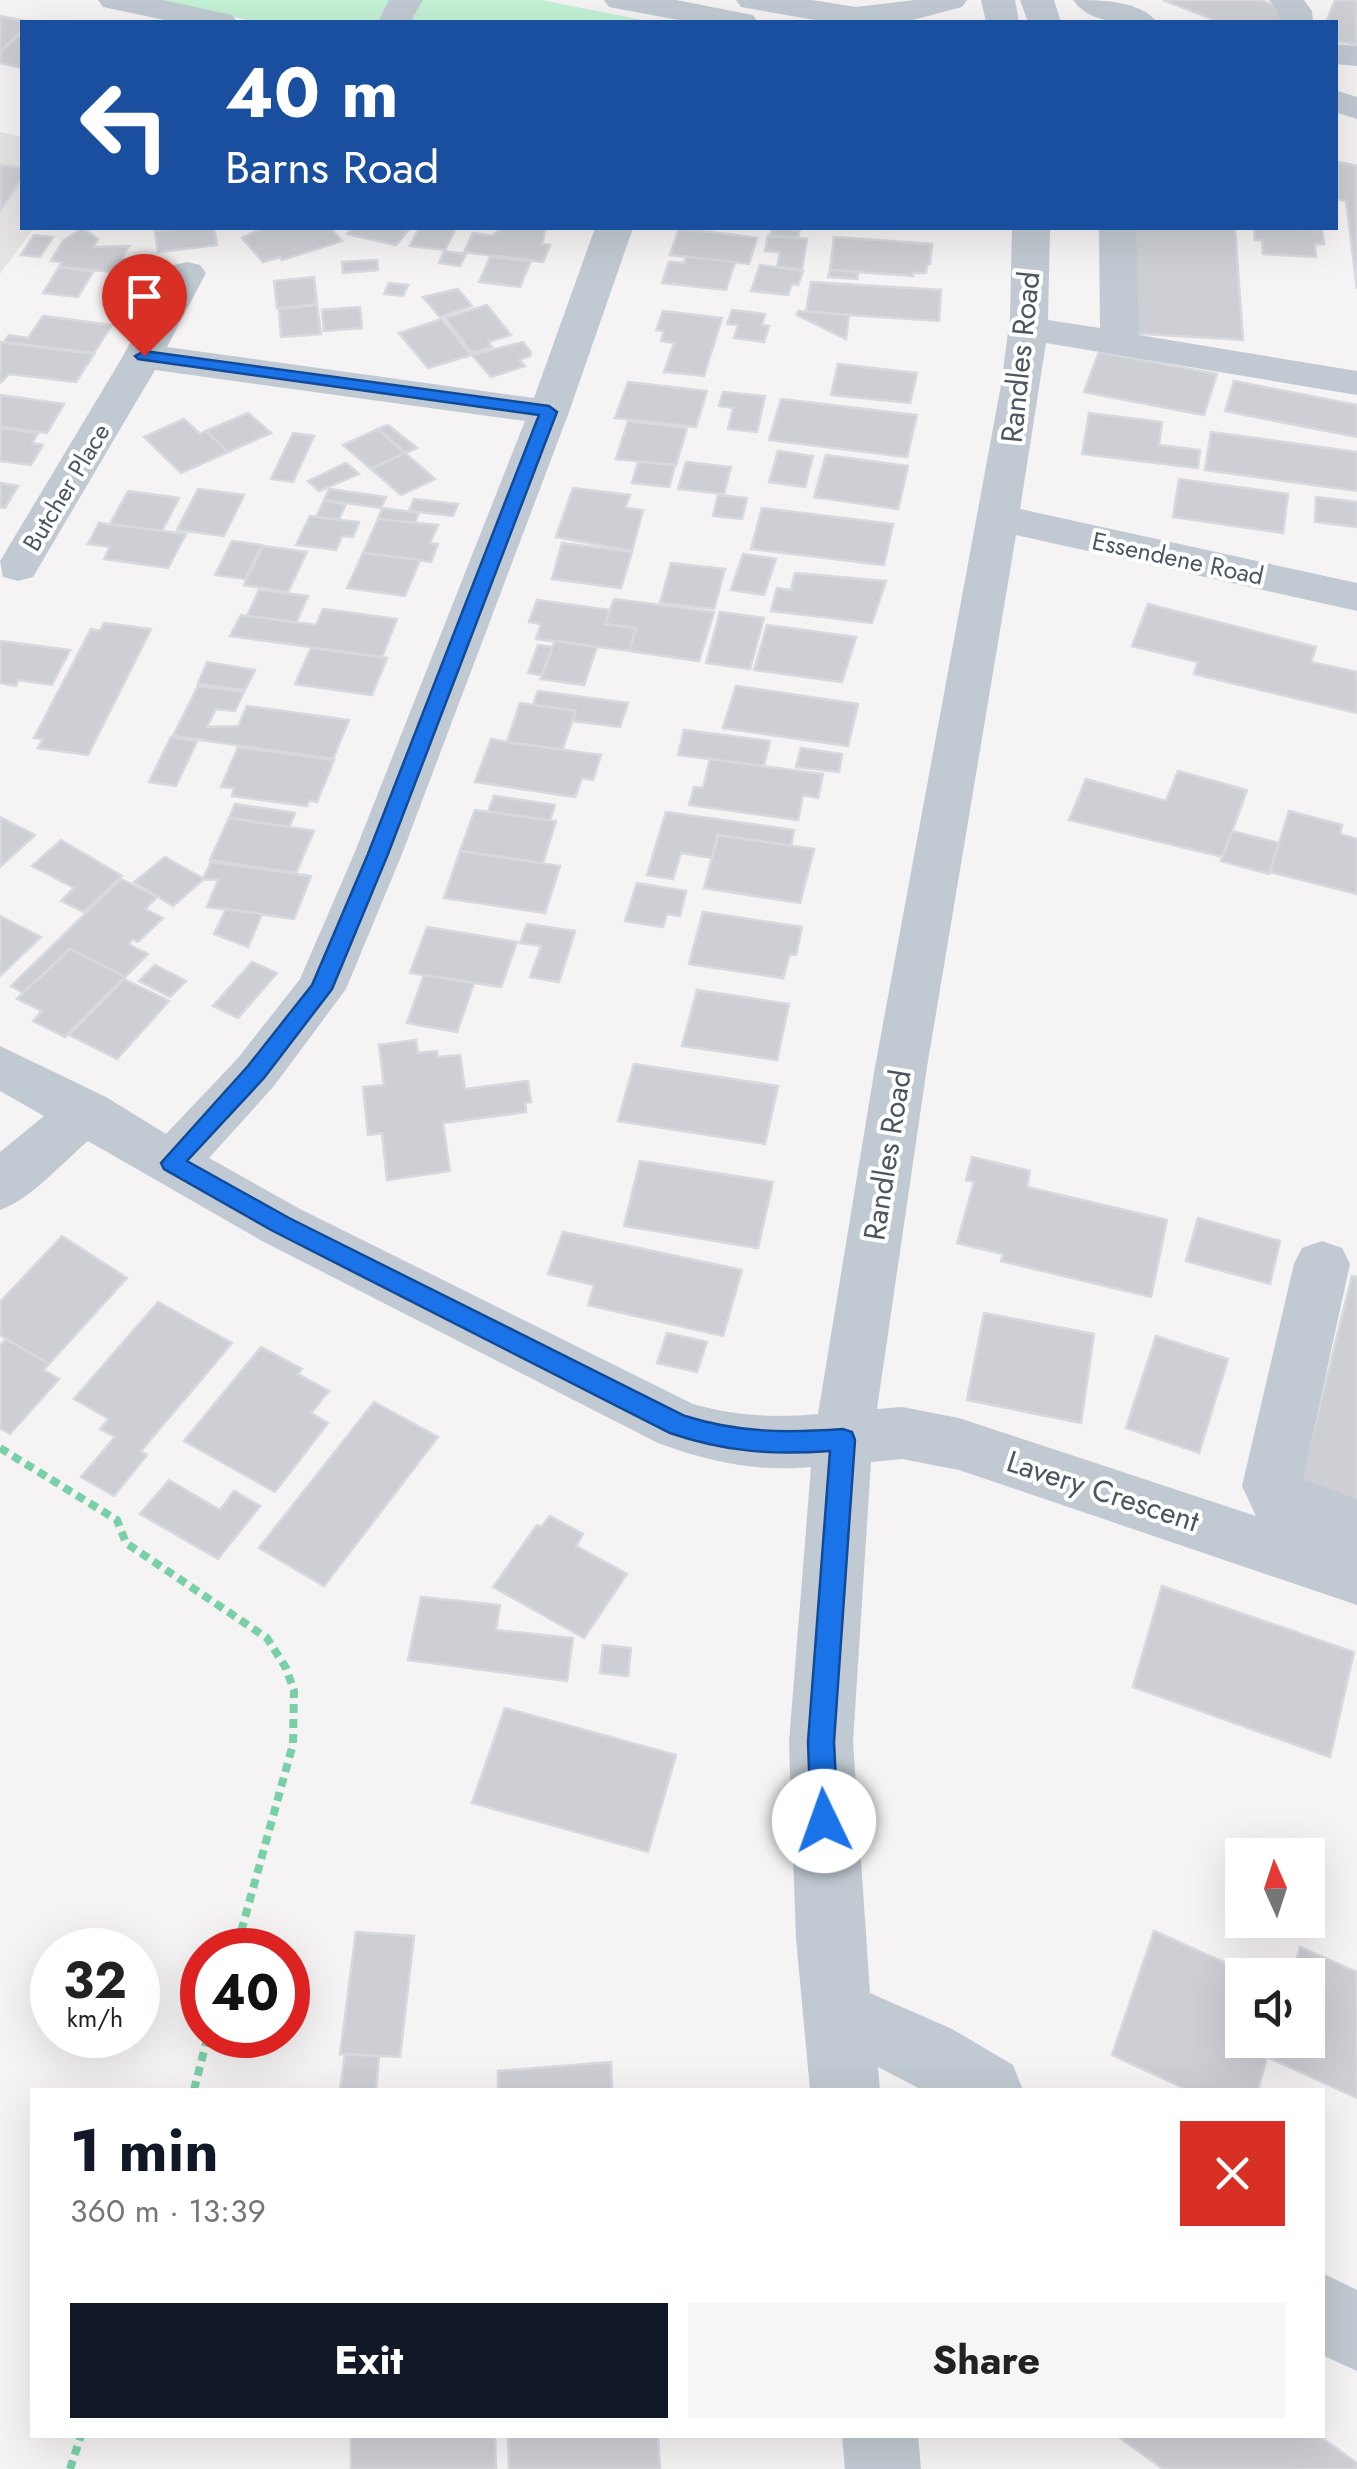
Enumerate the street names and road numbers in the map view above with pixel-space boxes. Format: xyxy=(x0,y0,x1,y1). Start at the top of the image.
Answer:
street label: Randles Road xyxy=(990,269,1050,445)
street label: Butcher Place xyxy=(14,416,118,558)
street label: Essendene Road xyxy=(1089,522,1267,594)
street label: Randles Road xyxy=(852,1067,922,1243)
street label: Lavery Crescent xyxy=(1001,1440,1206,1543)

